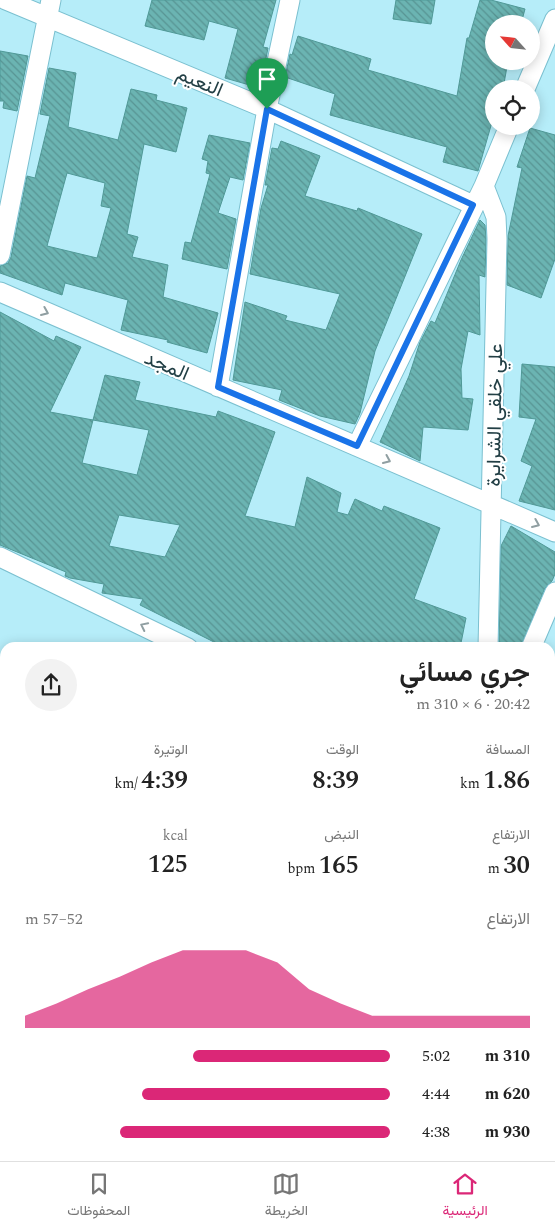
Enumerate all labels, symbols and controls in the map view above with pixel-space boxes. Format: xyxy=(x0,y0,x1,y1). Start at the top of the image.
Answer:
north arrow xyxy=(485,15,540,70)
map controls xyxy=(485,15,540,135)
pin xyxy=(246,58,288,109)
street label: النعيم xyxy=(171,59,228,105)
icon: arrive xyxy=(253,65,281,93)
button: locate xyxy=(485,80,540,135)
one-way arrow xyxy=(40,305,49,316)
street label: المجد xyxy=(140,343,194,389)
street label: علي خلقي الشرايرة xyxy=(479,343,512,487)
one-way arrow xyxy=(382,453,391,464)
one-way arrow xyxy=(531,518,540,529)
one-way arrow xyxy=(140,622,149,633)
text: جري مسائي xyxy=(399,651,530,694)
button: share xyxy=(25,659,77,711)
text: 20:42 · 6 × 310 m xyxy=(416,692,530,716)
text: الوتيرة xyxy=(154,739,188,760)
text: الوقت xyxy=(326,739,359,760)
text: المسافة xyxy=(486,739,530,760)
text: 4:39 xyxy=(141,762,188,800)
text: 8:39 xyxy=(312,762,359,800)
text: 1.86 xyxy=(483,762,530,800)
text: /km xyxy=(114,773,141,794)
text: km xyxy=(460,773,483,794)
text: النبض xyxy=(324,824,359,845)
text: الارتفاع xyxy=(492,824,530,845)
text: kcal xyxy=(163,825,188,846)
text: 125 xyxy=(148,846,188,884)
text: 165 xyxy=(319,847,359,885)
text: 30 xyxy=(503,847,530,885)
text: bpm xyxy=(287,858,319,879)
text: m xyxy=(488,858,503,879)
text: 52–57 m xyxy=(25,907,83,931)
text: الارتفاع xyxy=(487,907,530,931)
text: 5:02 xyxy=(422,1044,450,1068)
text: 310 m xyxy=(485,1044,530,1068)
text: 4:44 xyxy=(422,1082,450,1106)
text: 620 m xyxy=(485,1082,530,1106)
text: 4:38 xyxy=(422,1120,450,1144)
text: 930 m xyxy=(485,1120,530,1144)
tab: المحفوظات xyxy=(67,1170,130,1223)
tab: الخريطة xyxy=(265,1170,308,1223)
tab: الرئيسية xyxy=(443,1170,488,1223)

